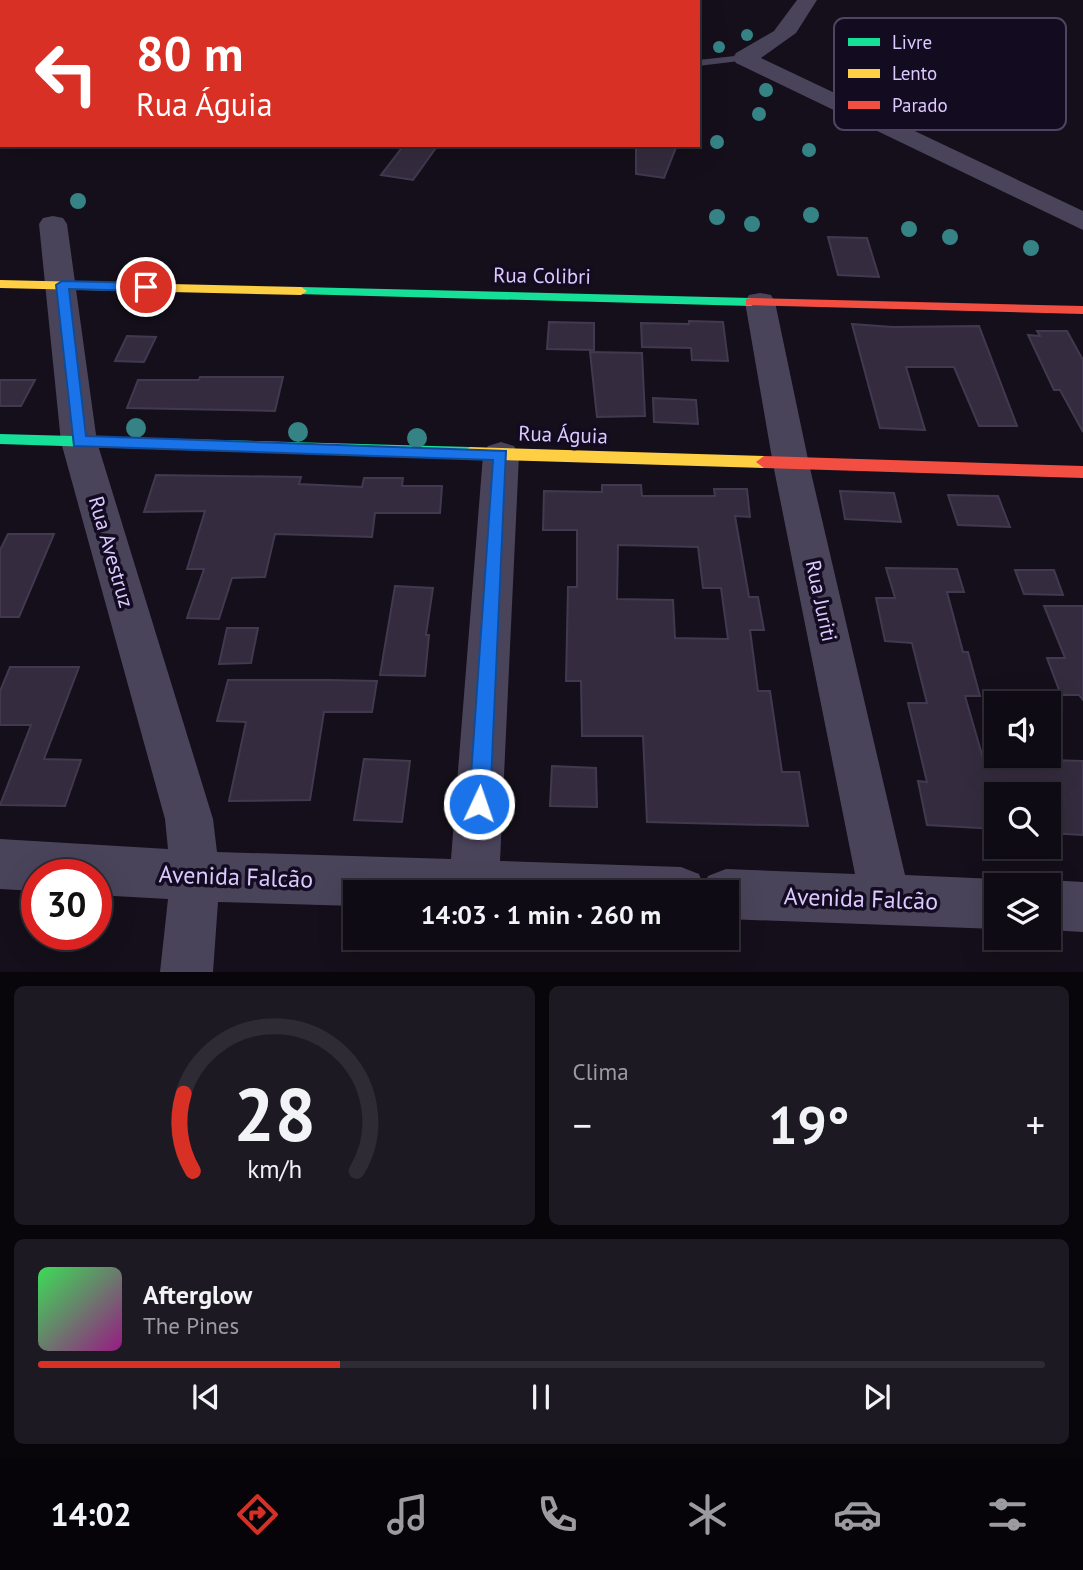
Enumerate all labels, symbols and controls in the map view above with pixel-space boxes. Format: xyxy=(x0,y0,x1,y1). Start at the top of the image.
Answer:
legend xyxy=(834,18,1066,130)
text: 80 m xyxy=(136,21,243,85)
icon: left xyxy=(21,28,112,119)
text: Livre xyxy=(892,30,932,54)
text: Lento xyxy=(892,61,937,85)
text: Rua Águia xyxy=(136,83,273,125)
text: Parado xyxy=(892,93,948,117)
pin xyxy=(116,257,176,317)
street label: Rua Colibri xyxy=(493,261,591,290)
icon: arrive xyxy=(127,268,165,306)
street label: Rua Águia xyxy=(518,419,608,450)
street label: Rua Avestruz xyxy=(83,493,140,611)
street label: Rua Juriti xyxy=(800,558,843,644)
map controls xyxy=(984,691,1061,950)
button: sound xyxy=(984,691,1061,768)
position arrow xyxy=(442,767,516,841)
button: search xyxy=(984,782,1061,859)
street label: Avenida Falcão xyxy=(158,858,314,895)
speed limit sign: 30 xyxy=(21,859,112,950)
button: layers xyxy=(984,873,1061,950)
street label: Avenida Falcão xyxy=(783,880,939,917)
text: 14:03 · 1 min · 260 m xyxy=(421,898,661,931)
text: Clima xyxy=(573,1057,629,1086)
text: 28 xyxy=(233,1068,316,1162)
text: 19° xyxy=(768,1091,850,1158)
text: − xyxy=(573,1100,592,1149)
text: + xyxy=(1026,1100,1045,1149)
text: km/h xyxy=(247,1153,302,1185)
text: Afterglow xyxy=(143,1278,252,1311)
text: The Pines xyxy=(143,1311,239,1340)
icon: previous xyxy=(187,1378,225,1416)
icon: pause xyxy=(522,1378,560,1416)
icon: next xyxy=(858,1378,896,1416)
icon: directions xyxy=(233,1490,282,1539)
icon: music xyxy=(383,1490,432,1539)
icon: phone xyxy=(533,1490,582,1539)
icon: climate xyxy=(683,1490,732,1539)
icon: car xyxy=(833,1490,882,1539)
icon: filters xyxy=(983,1490,1032,1539)
text: 14:02 xyxy=(51,1493,132,1535)

